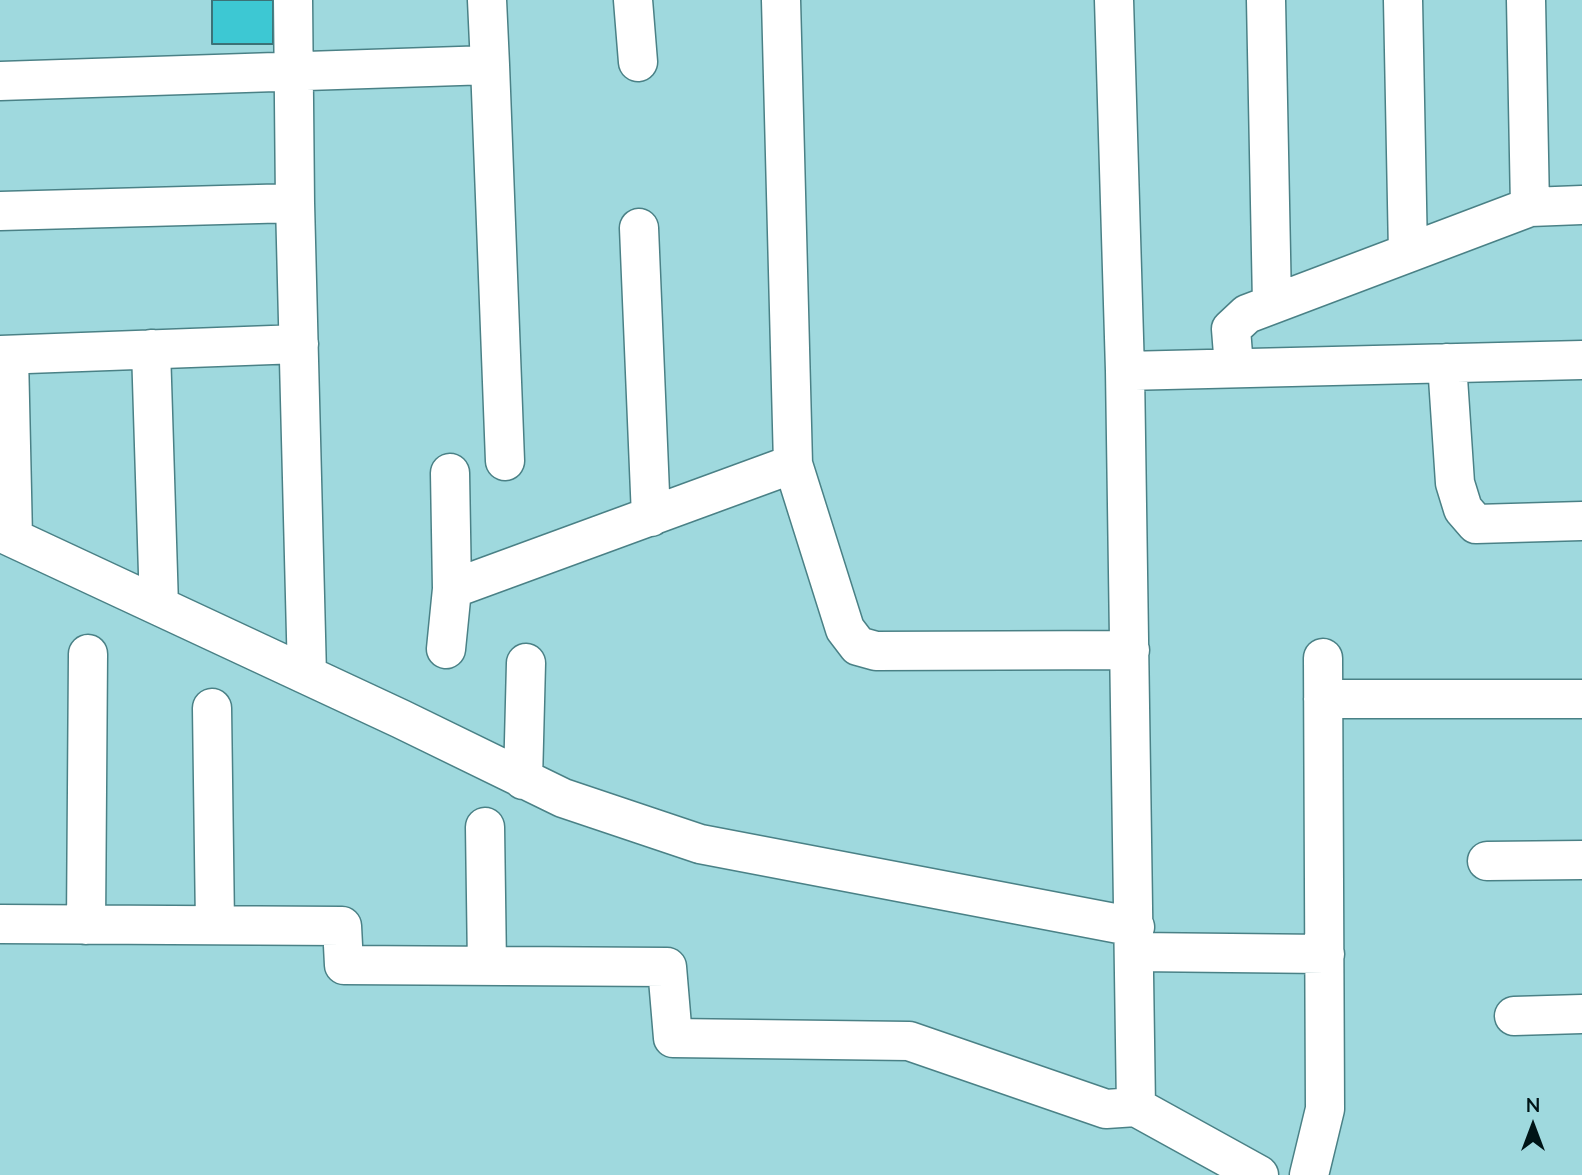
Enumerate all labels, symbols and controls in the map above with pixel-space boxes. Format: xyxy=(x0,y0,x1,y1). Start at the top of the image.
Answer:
north arrow xyxy=(1498,1091,1568,1161)
text: N xyxy=(1526,1093,1540,1116)

